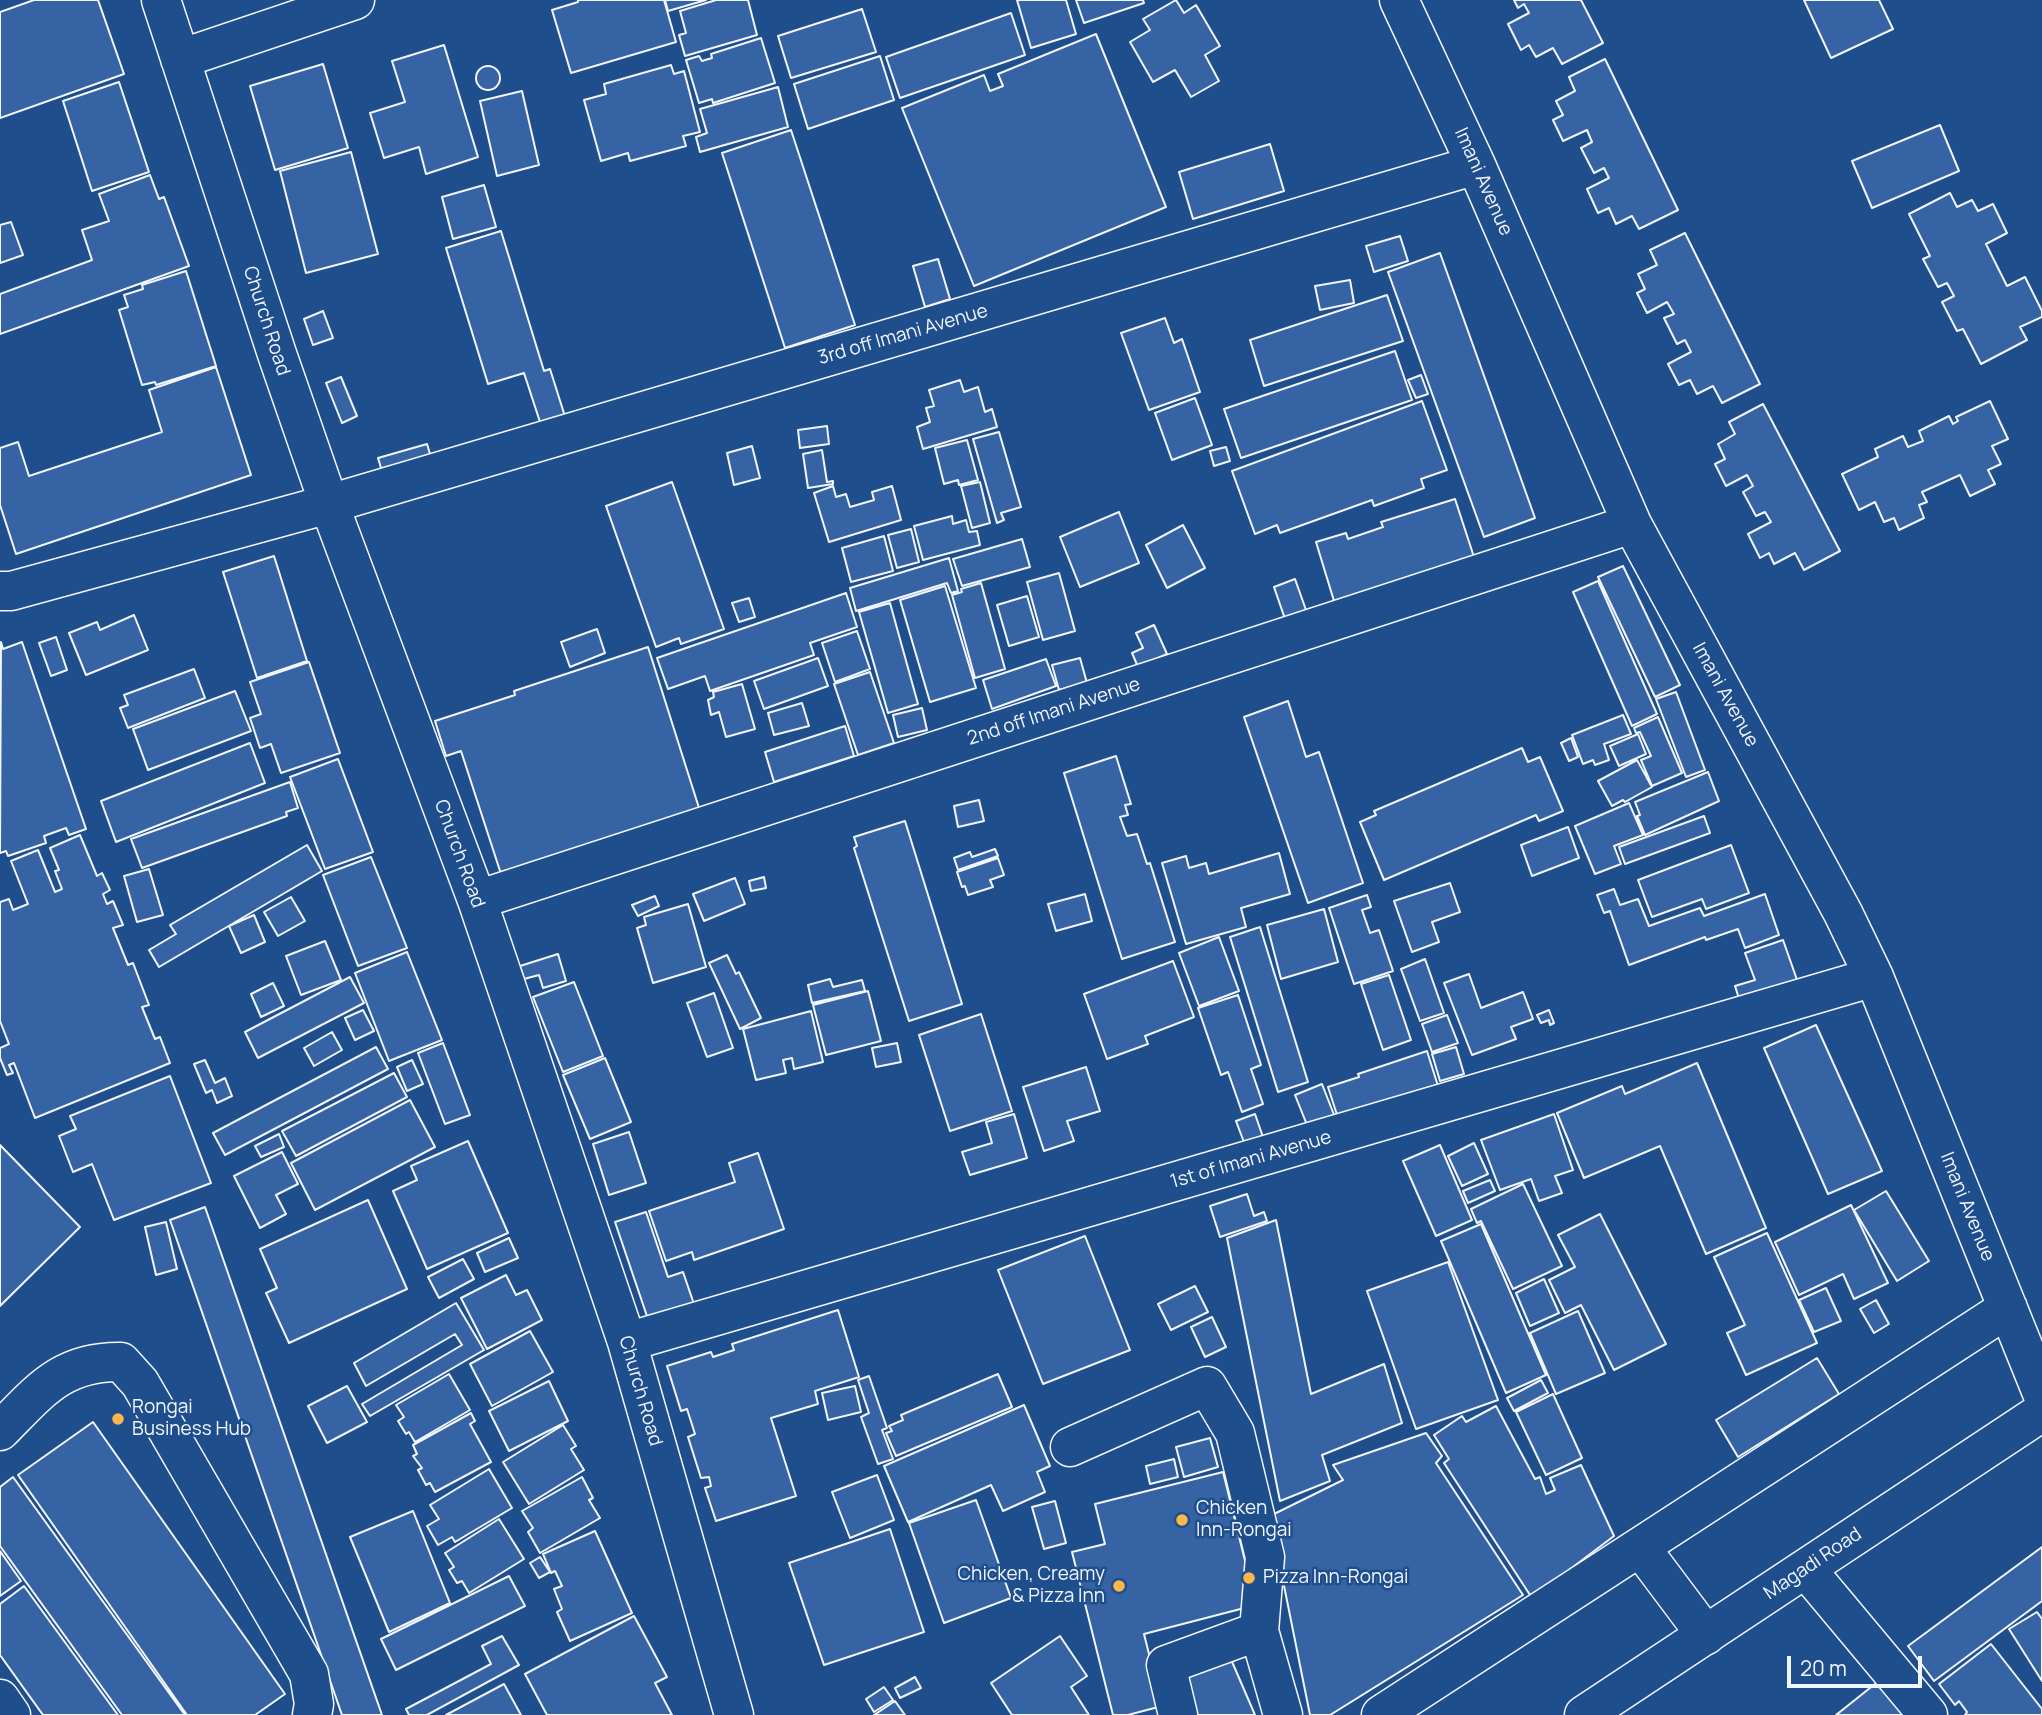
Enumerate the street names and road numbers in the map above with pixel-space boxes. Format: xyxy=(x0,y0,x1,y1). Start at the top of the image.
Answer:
street label: Imani Avenue xyxy=(1449,125,1517,239)
street label: Church Road xyxy=(238,264,294,378)
street label: 3rd off Imani Avenue xyxy=(815,300,991,370)
street label: Imani Avenue xyxy=(1687,639,1763,751)
street label: 2nd off Imani Avenue xyxy=(965,673,1143,751)
street label: Church Road xyxy=(429,797,489,911)
street label: 1st of Imani Avenue xyxy=(1168,1126,1334,1194)
street label: Imani Avenue xyxy=(1935,1149,1999,1265)
street label: Church Road xyxy=(613,1333,667,1449)
street label: Magadi Road xyxy=(1760,1523,1866,1605)

